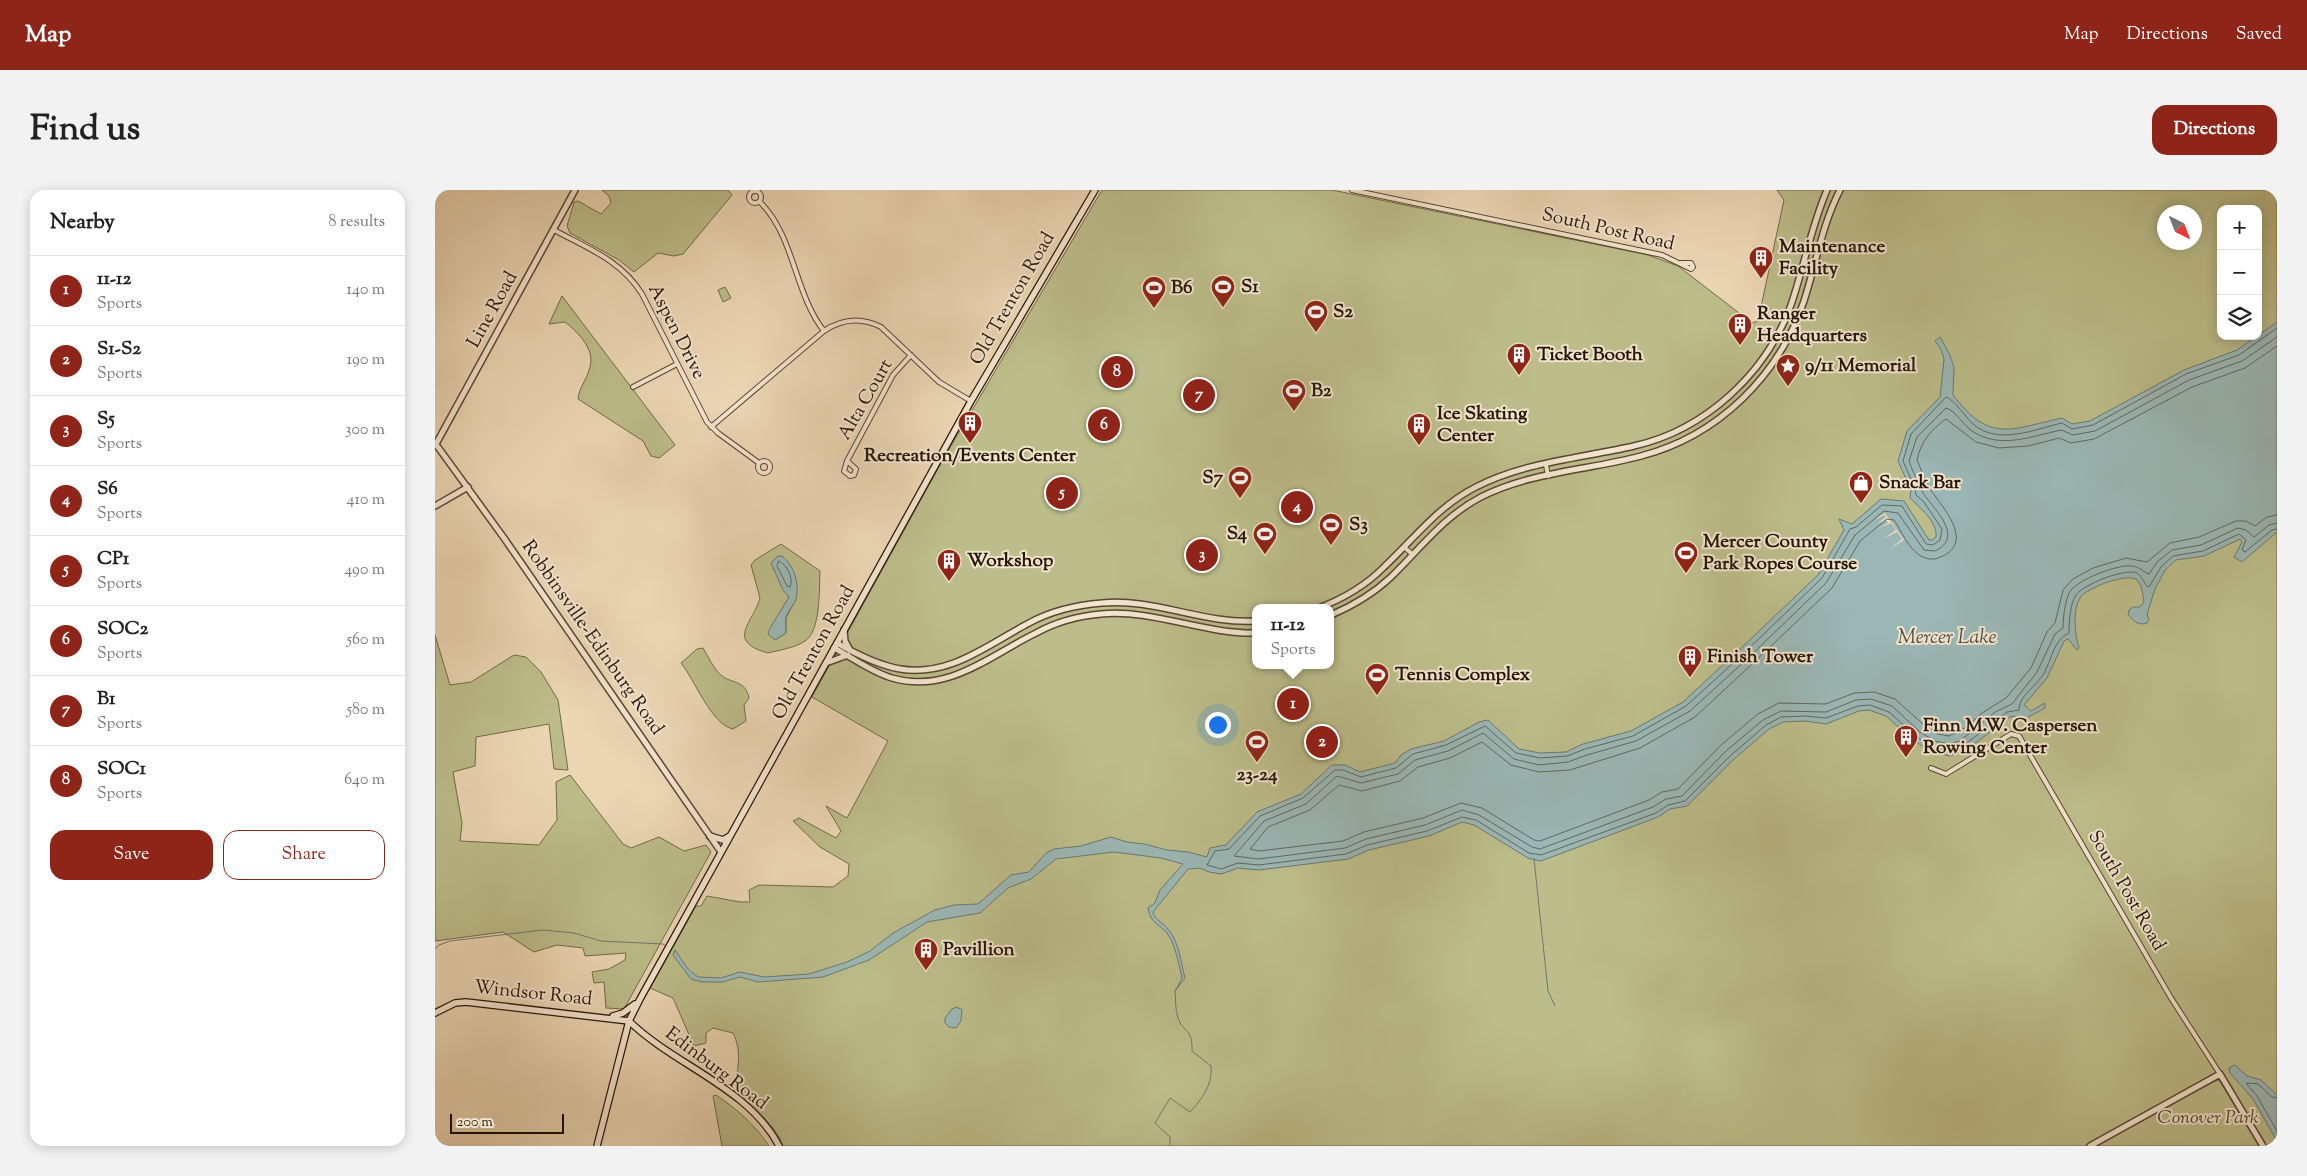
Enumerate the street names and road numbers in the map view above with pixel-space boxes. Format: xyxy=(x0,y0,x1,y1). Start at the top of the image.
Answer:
street label: South Post Road xyxy=(1539,202,1677,258)
street label: Old Trenton Road xyxy=(964,227,1062,371)
street label: Line Road xyxy=(461,267,525,353)
street label: Aspen Drive xyxy=(641,280,712,384)
street label: Alta Court xyxy=(832,354,900,446)
street label: Robbinsville-Edinburg Road xyxy=(514,535,670,741)
street label: Old Trenton Road xyxy=(766,581,862,725)
street label: South Post Road xyxy=(2080,826,2172,957)
street label: Windsor Road xyxy=(472,974,594,1014)
street label: Edinburg Road xyxy=(659,1021,774,1117)

